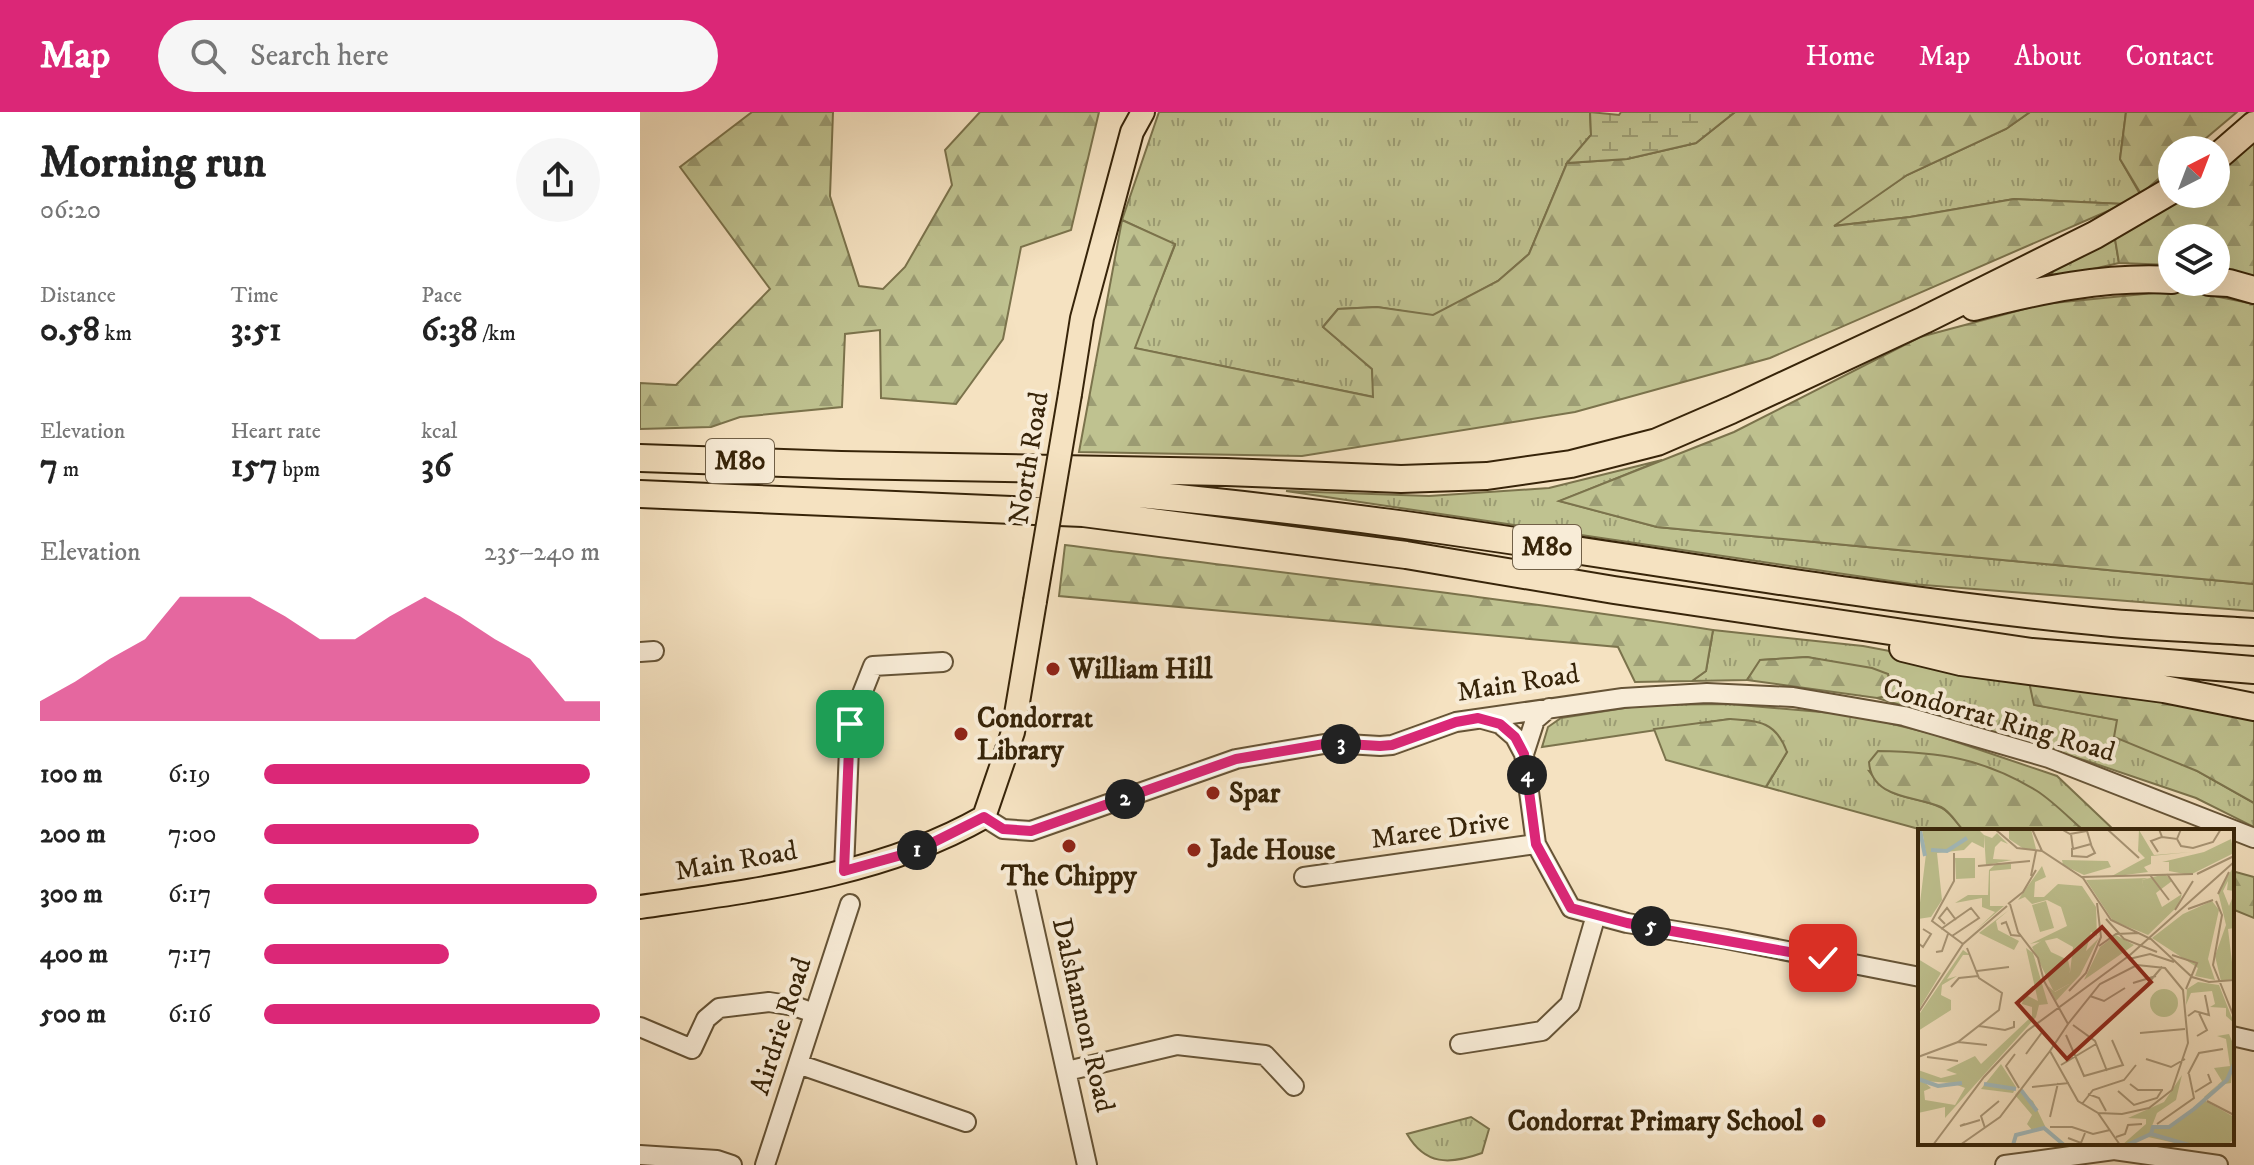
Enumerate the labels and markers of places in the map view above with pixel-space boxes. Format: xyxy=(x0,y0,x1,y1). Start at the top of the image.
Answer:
place label: William Hill xyxy=(1068,652,1213,687)
marker: William Hill xyxy=(1044,660,1062,678)
pin xyxy=(816,690,884,758)
place label: Condorrat Library xyxy=(977,701,1093,768)
pin: 3 xyxy=(1321,724,1361,764)
marker: Condorrat Library xyxy=(952,725,970,743)
pin: 4 xyxy=(1507,755,1547,795)
place label: Spar xyxy=(1229,776,1281,811)
pin: 2 xyxy=(1105,779,1145,819)
marker: Spar xyxy=(1204,784,1222,802)
pin: 1 xyxy=(897,830,937,870)
place label: Jade House xyxy=(1207,833,1336,868)
marker: The Chippy xyxy=(1060,837,1078,855)
marker: Jade House xyxy=(1185,841,1203,859)
place label: The Chippy xyxy=(1000,859,1137,894)
pin: 5 xyxy=(1631,906,1671,946)
pin xyxy=(1789,924,1857,992)
place label: Condorrat Primary School xyxy=(1508,1104,1804,1139)
marker: Condorrat Primary School xyxy=(1810,1112,1828,1130)

